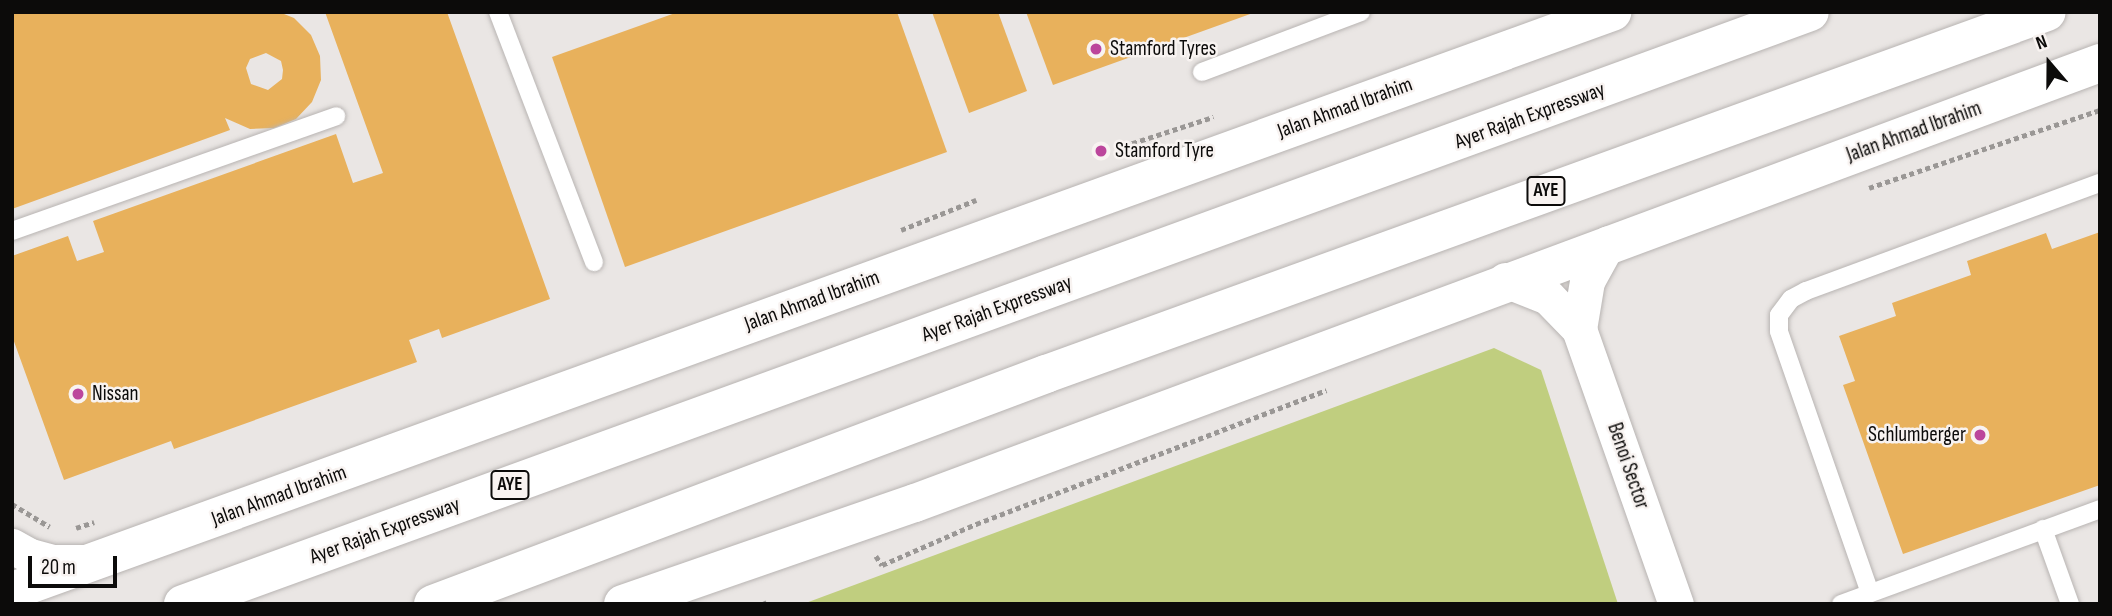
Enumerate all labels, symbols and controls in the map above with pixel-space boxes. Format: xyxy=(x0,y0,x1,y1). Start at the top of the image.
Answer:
north arrow xyxy=(2014,28,2084,98)
text: N xyxy=(2033,30,2050,55)
place label: Stamford Tyres xyxy=(1110,36,1216,62)
marker: Stamford Tyres xyxy=(1088,41,1104,57)
street label: Jalan Ahmad Ibrahim xyxy=(1274,72,1416,144)
street label: Ayer Rajah Expressway xyxy=(1451,77,1609,155)
street label: Jalan Ahmad Ibrahim xyxy=(1843,96,1985,168)
place label: Stamford Tyre xyxy=(1115,138,1214,164)
marker: Stamford Tyre xyxy=(1093,143,1109,159)
road number: AYE xyxy=(1525,176,1567,206)
street label: Jalan Ahmad Ibrahim xyxy=(741,265,883,337)
street label: Ayer Rajah Expressway xyxy=(918,270,1076,348)
place label: Nissan xyxy=(92,381,138,407)
marker: Nissan xyxy=(70,386,86,402)
street label: Benoi Sector xyxy=(1602,420,1654,512)
place label: Schlumberger xyxy=(1868,422,1966,448)
marker: Schlumberger xyxy=(1972,427,1988,443)
street label: Jalan Ahmad Ibrahim xyxy=(208,460,350,532)
road number: AYE xyxy=(489,470,531,500)
street label: Ayer Rajah Expressway xyxy=(306,492,464,570)
scale bar xyxy=(32,542,121,586)
text: 20 m xyxy=(41,555,76,580)

